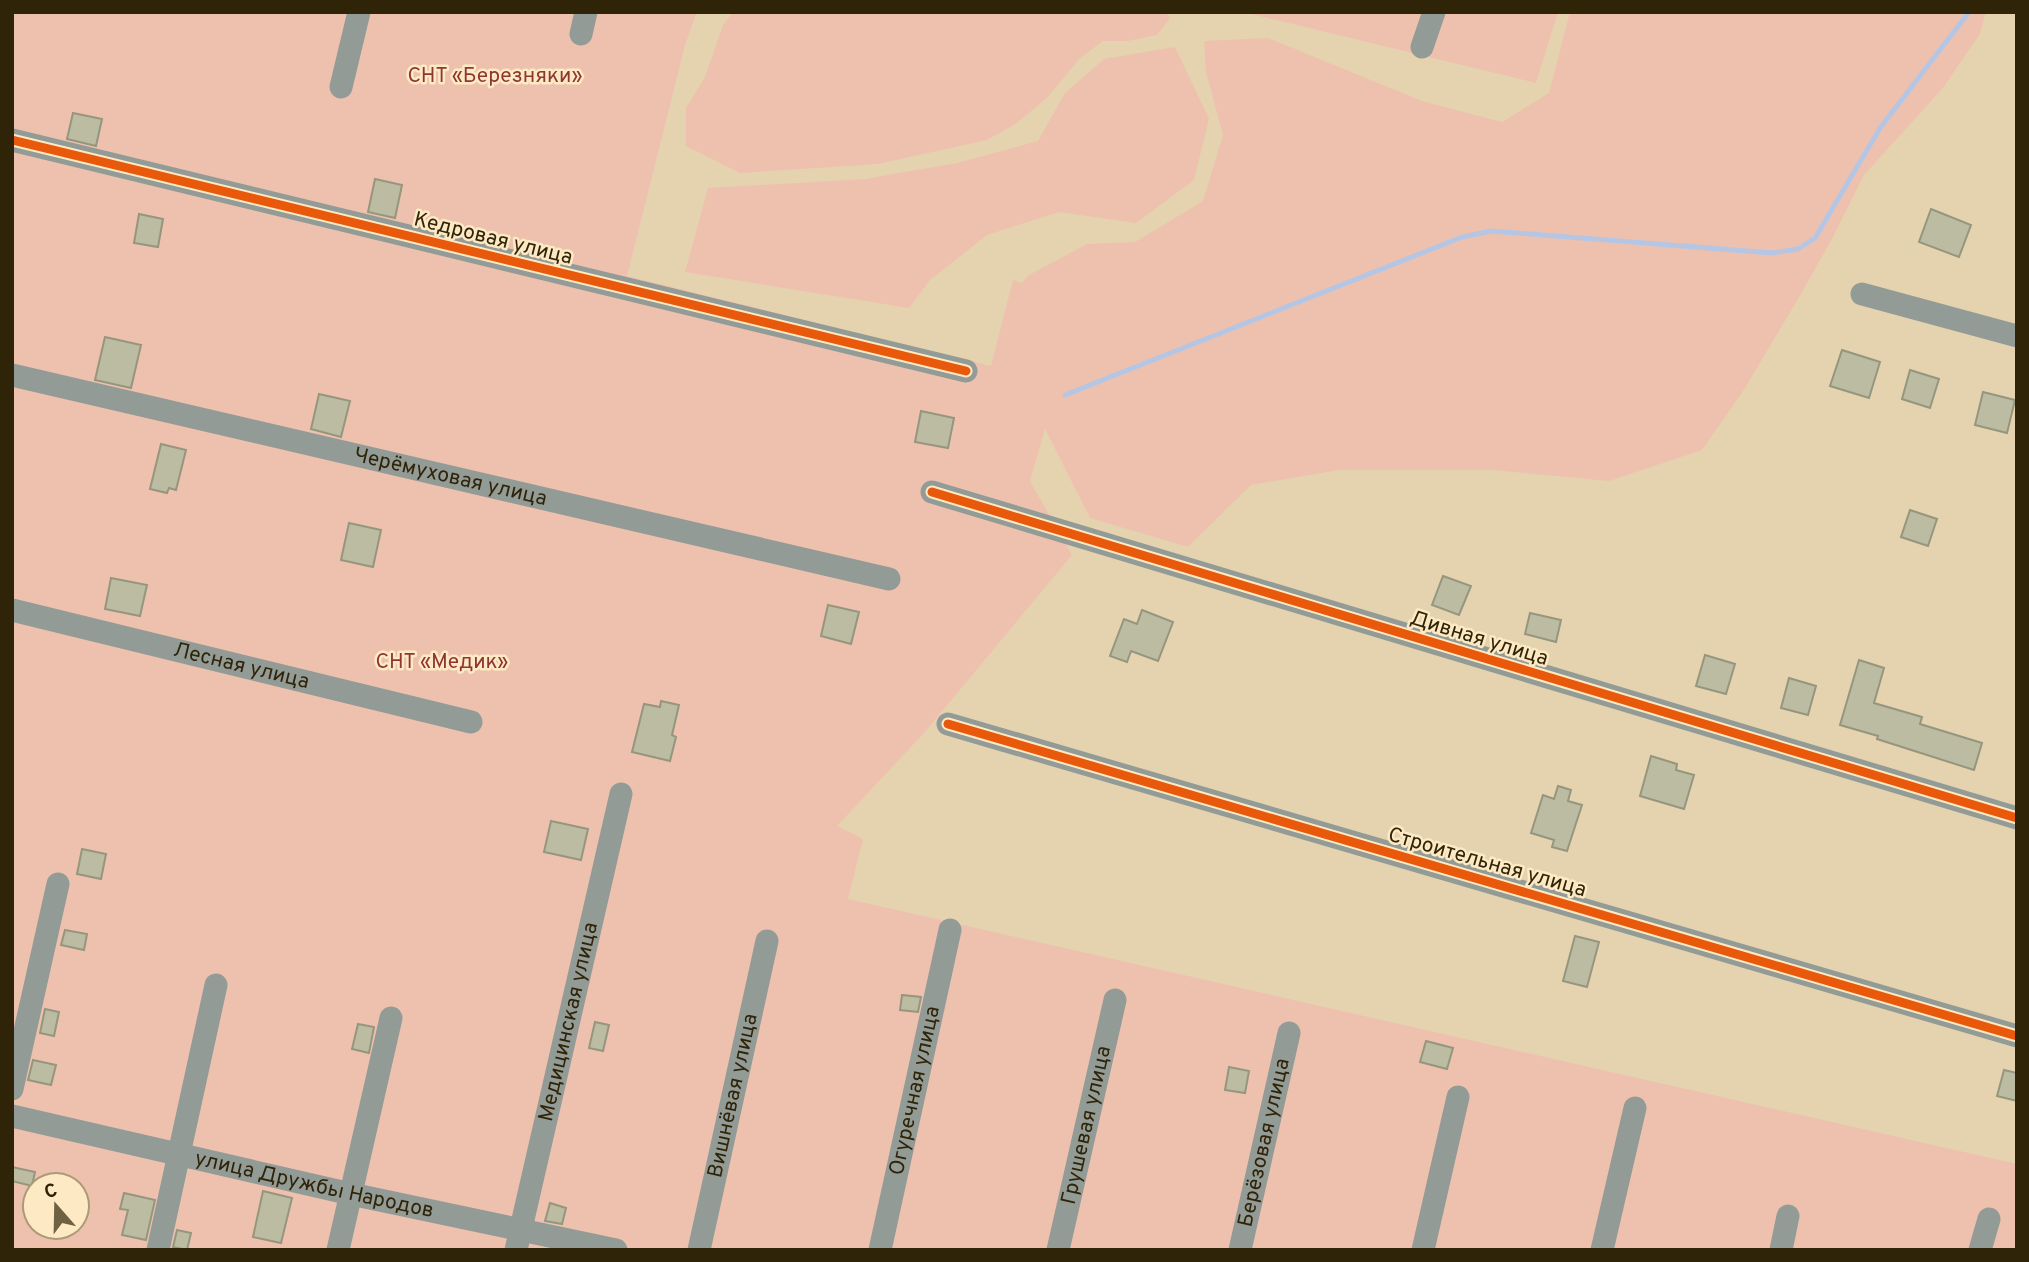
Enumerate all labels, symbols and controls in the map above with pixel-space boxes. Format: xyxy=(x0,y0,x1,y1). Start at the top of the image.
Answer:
park label: СНТ «Березняки» xyxy=(407,63,583,90)
street label: Кедровая улица xyxy=(411,206,575,272)
street label: Черёмуховая улица xyxy=(351,441,550,513)
street label: Дивная улица xyxy=(1407,605,1551,673)
street label: Лесная улица xyxy=(170,636,312,696)
park label: СНТ «Медик» xyxy=(376,649,509,676)
street label: Строительная улица xyxy=(1385,822,1589,904)
street label: Медицинская улица xyxy=(532,920,605,1124)
street label: Огуречная улица xyxy=(883,1004,946,1178)
street label: Вишнёвая улица xyxy=(702,1011,764,1180)
street label: Грушевая улица xyxy=(1055,1043,1118,1207)
street label: Берёзовая улица xyxy=(1232,1056,1296,1230)
street label: улица Дружбы Народов xyxy=(192,1145,436,1225)
north arrow xyxy=(21,1171,91,1241)
text: С xyxy=(41,1179,61,1205)

